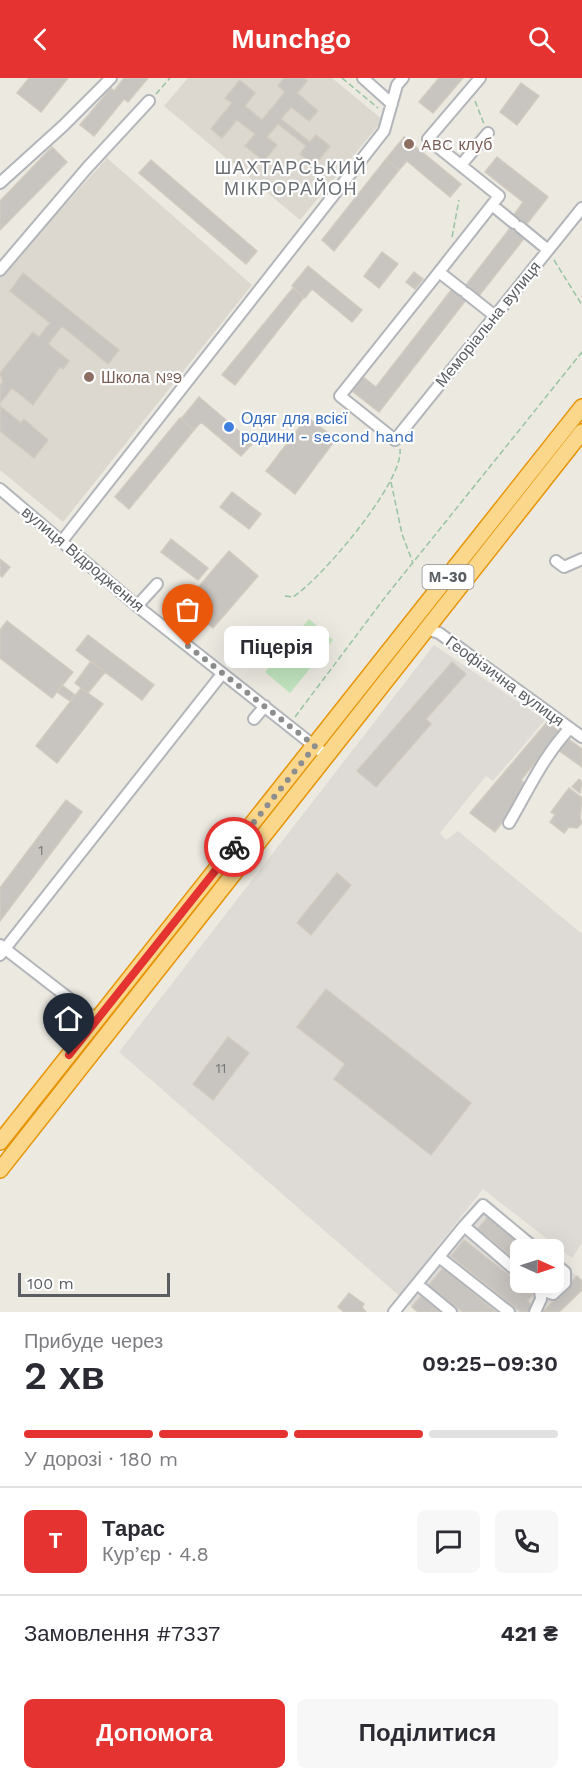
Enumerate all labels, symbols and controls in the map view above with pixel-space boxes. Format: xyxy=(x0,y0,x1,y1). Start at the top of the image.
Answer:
icon: back xyxy=(24,23,57,56)
text: Munchgo xyxy=(231,23,351,55)
icon: search xyxy=(525,23,558,56)
place label: ABC клуб xyxy=(421,135,492,154)
marker: ABC клуб xyxy=(402,137,416,151)
district label: ШАХТАРСЬКИЙ МІКРОРАЙОН xyxy=(215,157,367,199)
street label: Меморіальна вулиця xyxy=(431,257,545,391)
place label: Школа №9 xyxy=(101,368,182,387)
marker: Школа №9 xyxy=(82,370,96,384)
place label: Одяг для всієї родини - second hand xyxy=(241,409,414,446)
marker: Одяг для всієї родини - second hand xyxy=(222,420,236,434)
street label: вулиця Відродження xyxy=(18,502,148,616)
road number: М-30 xyxy=(422,565,474,589)
pin xyxy=(162,584,213,646)
icon: bag xyxy=(171,593,204,626)
callout: Піцерія xyxy=(224,625,329,667)
street label: Геофізична вулиця xyxy=(442,632,568,730)
text: Піцерія xyxy=(240,635,313,659)
courier xyxy=(204,817,264,877)
icon: bike xyxy=(218,831,251,864)
house number: 1 xyxy=(38,842,44,858)
pin xyxy=(43,993,94,1055)
icon: home xyxy=(52,1002,85,1035)
house number: 11 xyxy=(216,1060,226,1076)
north arrow xyxy=(510,1239,564,1293)
map controls xyxy=(510,1239,564,1293)
scale bar xyxy=(18,1270,170,1298)
text: 100 m xyxy=(27,1274,74,1293)
text: Прибуде через xyxy=(24,1329,163,1353)
text: 09:25–09:30 xyxy=(422,1351,558,1376)
text: 2 хв xyxy=(24,1353,105,1398)
text: У дорозі · 180 m xyxy=(24,1447,178,1471)
button: chat xyxy=(417,1510,480,1573)
button: phone xyxy=(495,1510,558,1573)
text: Тарас xyxy=(102,1516,165,1541)
text: Т xyxy=(49,1528,62,1553)
text: Кур’єр · 4.8 xyxy=(102,1542,209,1566)
text: Замовлення #7337 xyxy=(24,1621,220,1646)
text: 421 ₴ xyxy=(500,1621,558,1646)
button: Допомога xyxy=(24,1699,285,1768)
button: Поділитися xyxy=(297,1699,558,1768)

